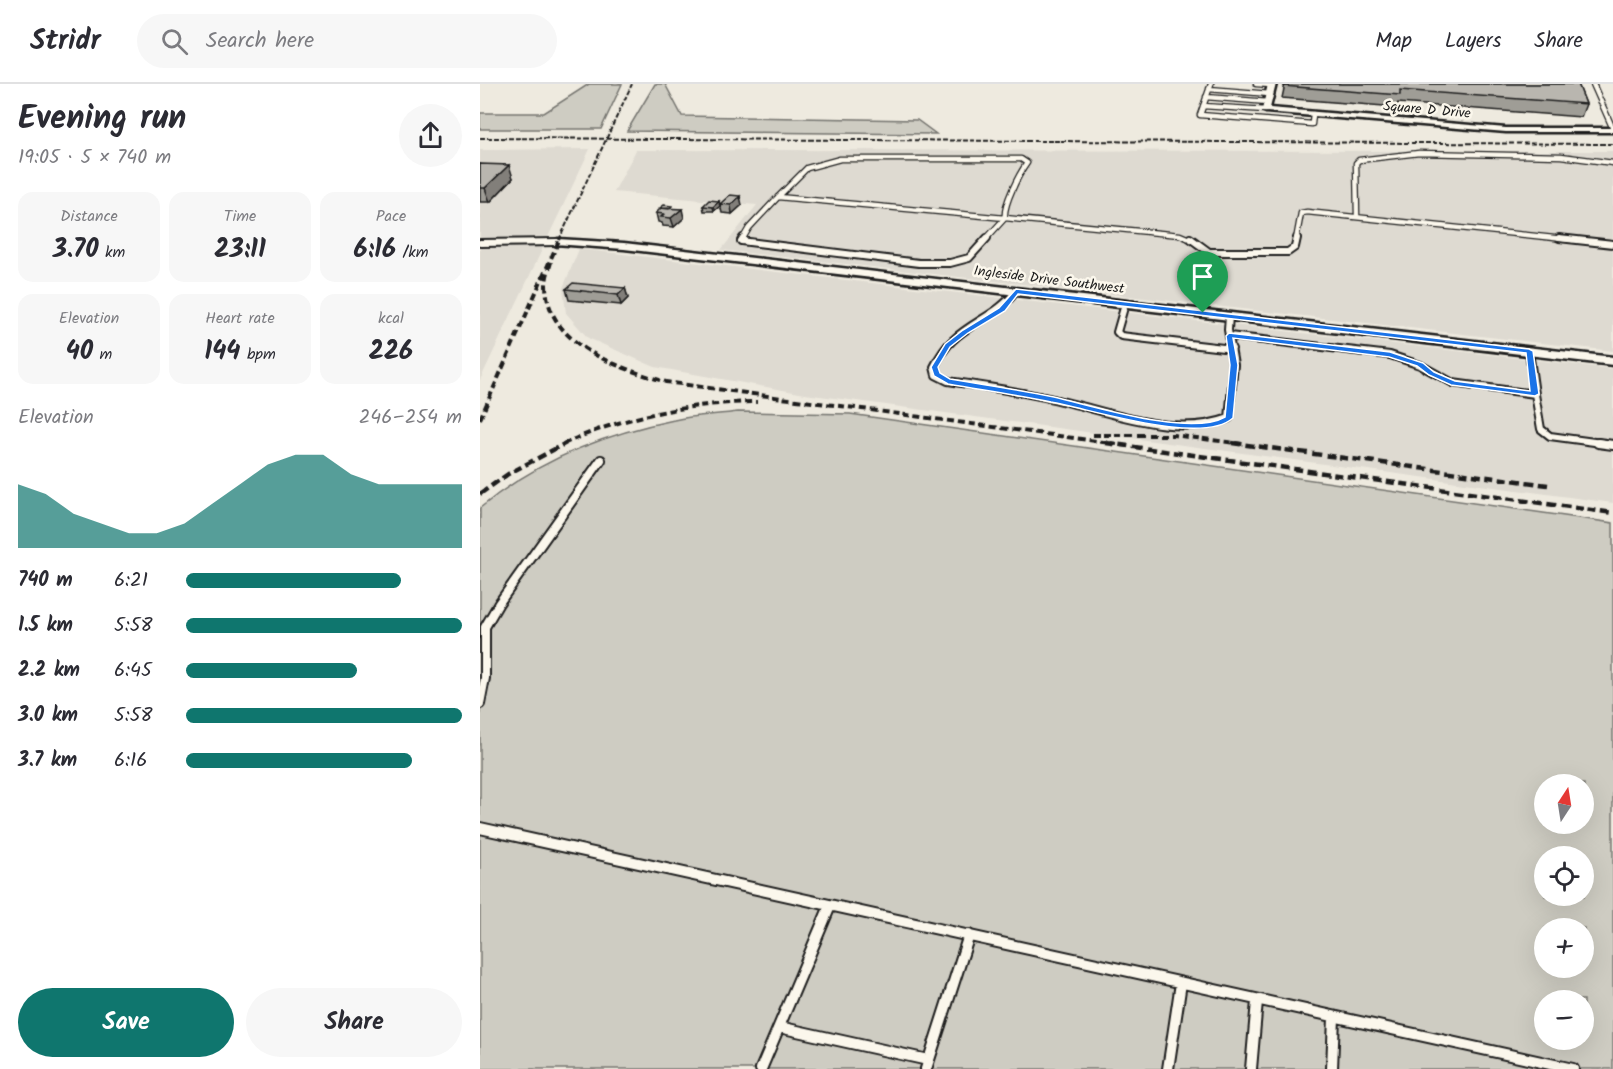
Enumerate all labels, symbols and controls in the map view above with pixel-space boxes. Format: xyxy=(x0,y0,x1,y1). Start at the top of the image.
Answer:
search box xyxy=(137,14,557,68)
text: Stridr xyxy=(30,19,101,64)
text: Search here xyxy=(206,24,314,59)
icon: search xyxy=(158,25,191,58)
text: Map xyxy=(1375,25,1412,58)
text: Layers xyxy=(1445,25,1501,58)
text: Share xyxy=(1534,25,1583,58)
text: Evening run xyxy=(18,93,186,146)
street label: Square D Drive xyxy=(1382,95,1472,125)
button: share xyxy=(399,104,462,167)
text: 19:05 · 5 × 740 m xyxy=(18,142,171,174)
text: Distance xyxy=(60,204,118,229)
text: Time xyxy=(224,204,256,229)
text: Pace xyxy=(376,204,406,229)
text: 3.70 xyxy=(53,229,99,271)
text: 23:11 xyxy=(214,229,266,271)
text: 6:16 xyxy=(354,229,396,271)
text: km xyxy=(99,240,125,265)
text: /km xyxy=(396,240,428,265)
pin xyxy=(1177,251,1228,313)
street label: Ingleside Drive Southwest xyxy=(972,260,1126,300)
icon: arrive xyxy=(1186,260,1219,293)
text: Elevation xyxy=(59,306,119,331)
text: Heart rate xyxy=(205,306,275,331)
text: kcal xyxy=(378,306,404,331)
text: 40 xyxy=(66,331,93,373)
text: 144 xyxy=(204,331,241,373)
text: 226 xyxy=(369,331,413,373)
text: m xyxy=(93,342,112,367)
text: bpm xyxy=(241,342,276,367)
text: Elevation xyxy=(18,402,94,434)
text: 246–254 m xyxy=(359,402,462,434)
text: 740 m xyxy=(18,565,73,597)
text: 6:21 xyxy=(114,565,148,597)
text: 1.5 km xyxy=(18,610,73,642)
text: 5:58 xyxy=(114,610,152,642)
text: 2.2 km xyxy=(18,655,80,687)
text: 6:45 xyxy=(114,655,152,687)
text: 3.0 km xyxy=(18,700,78,732)
text: 5:58 xyxy=(114,700,152,732)
text: 3.7 km xyxy=(18,745,77,777)
text: 6:16 xyxy=(114,745,147,777)
north arrow xyxy=(1534,774,1594,834)
map controls xyxy=(1534,774,1594,1050)
button: locate xyxy=(1534,846,1594,906)
button: + xyxy=(1534,918,1594,978)
button: Save xyxy=(18,988,234,1057)
button: Share xyxy=(246,988,462,1057)
button: − xyxy=(1534,990,1594,1050)

